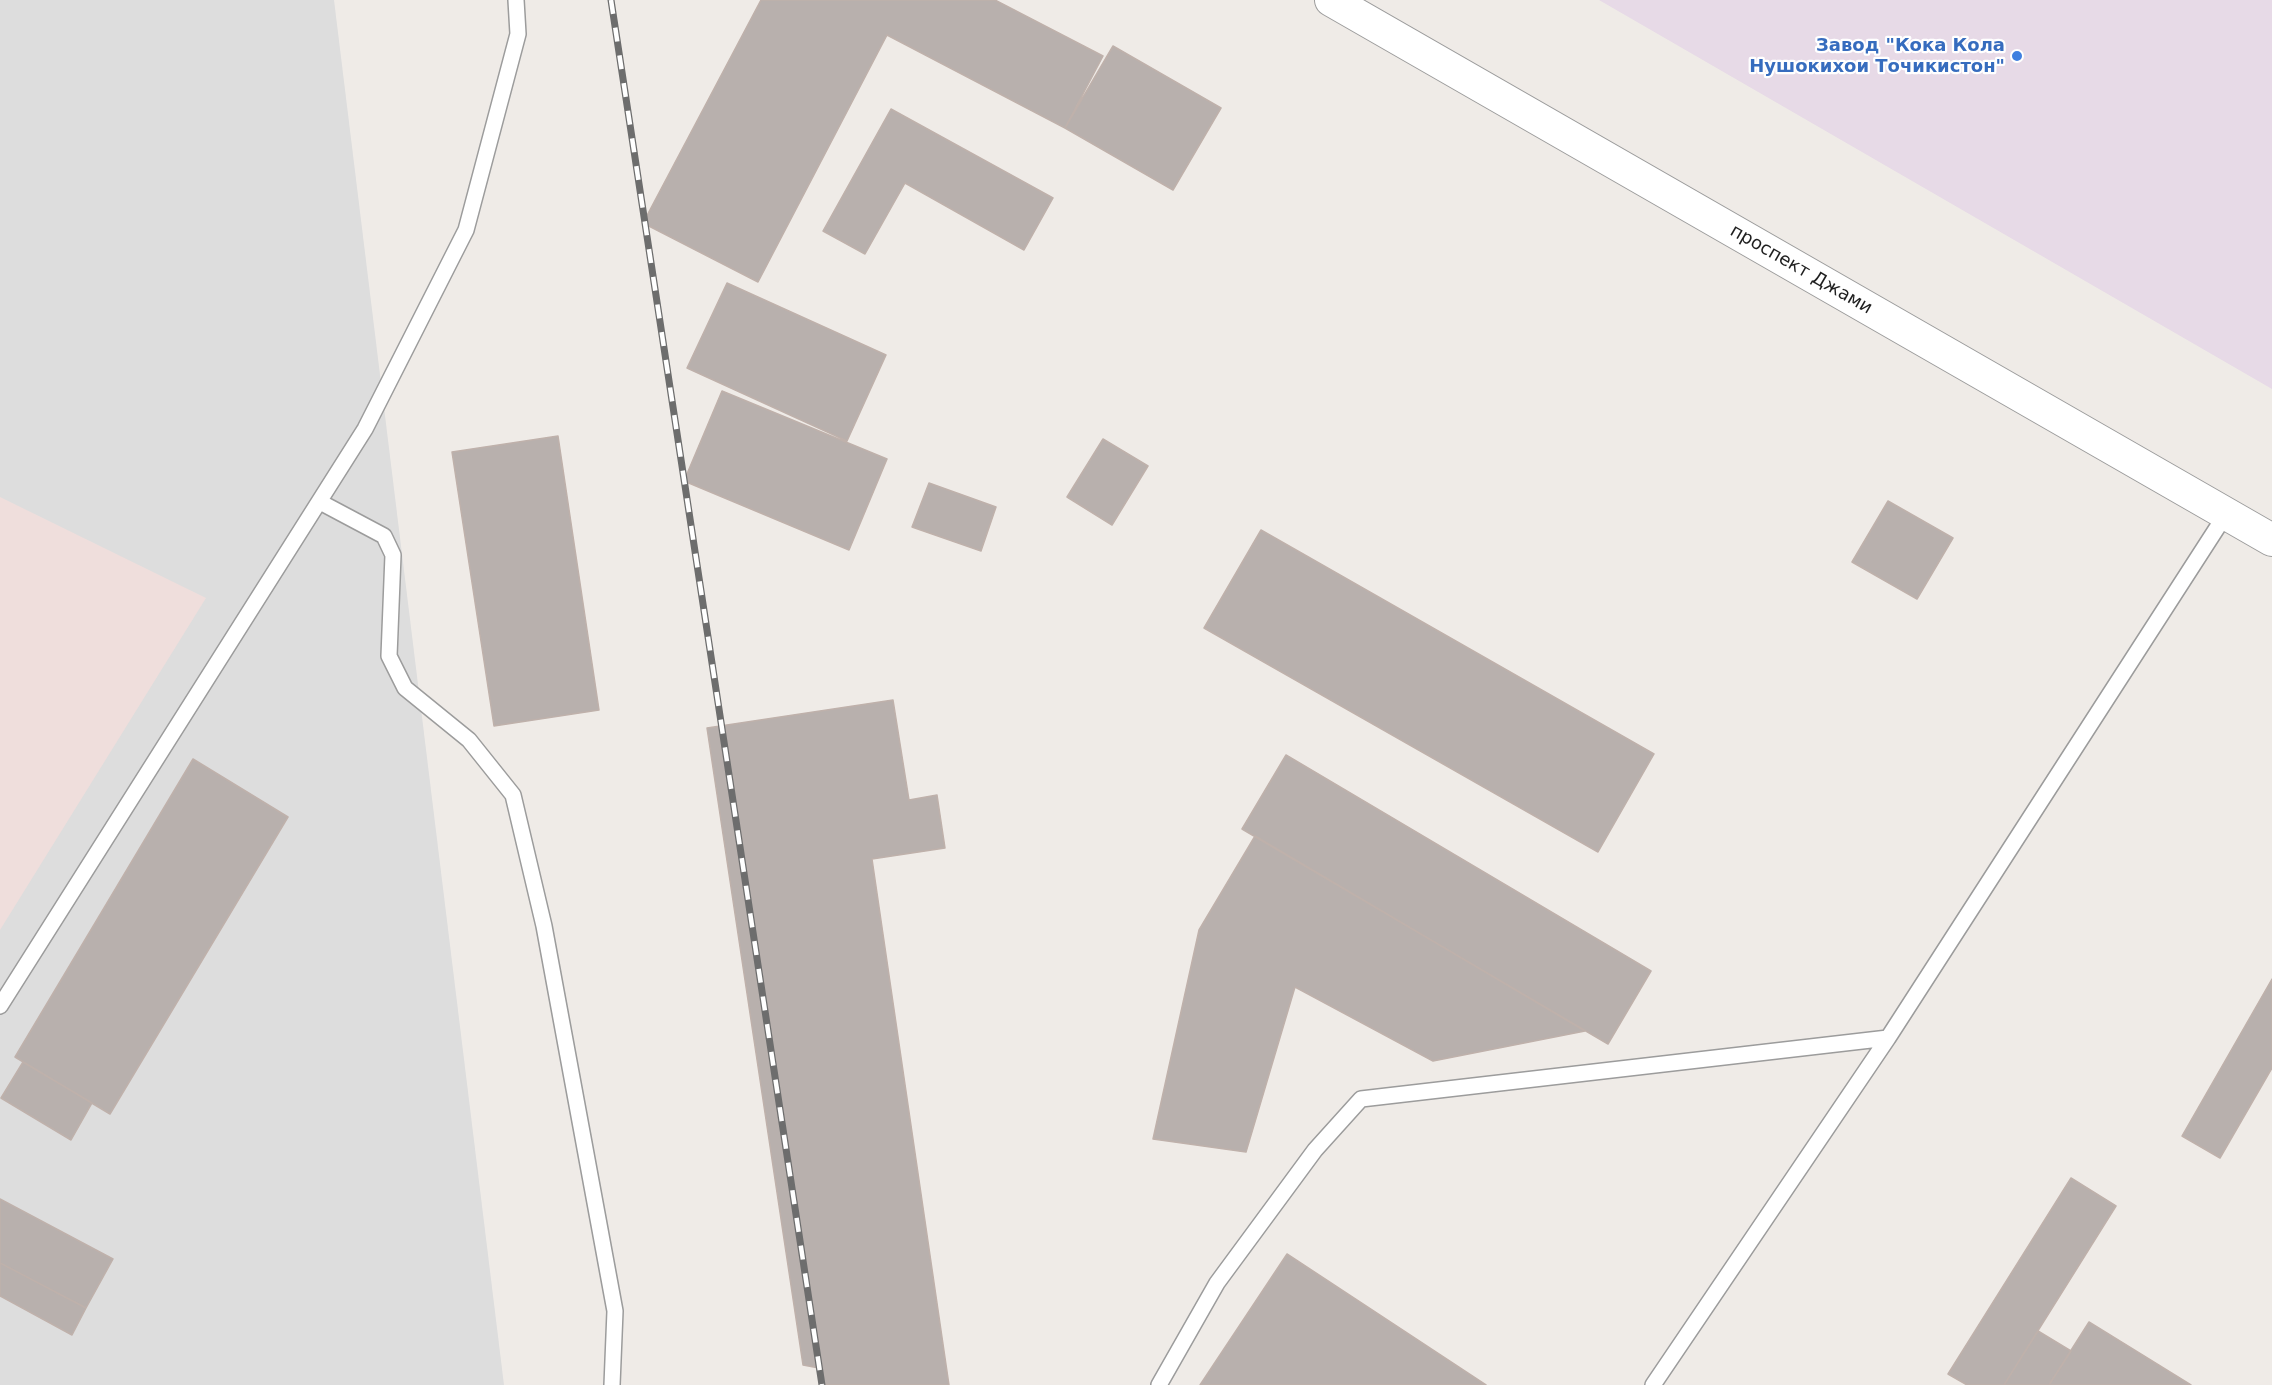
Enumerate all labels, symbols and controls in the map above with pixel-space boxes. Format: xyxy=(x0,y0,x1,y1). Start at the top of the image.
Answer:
place label: Завод "Кока Кола Нушокихои Точикистон" xyxy=(1749,35,2005,78)
marker: Завод "Кока Кола Нушокихои Точикистон" xyxy=(2010,49,2024,63)
street label: проспект Джами xyxy=(1726,220,1876,320)

